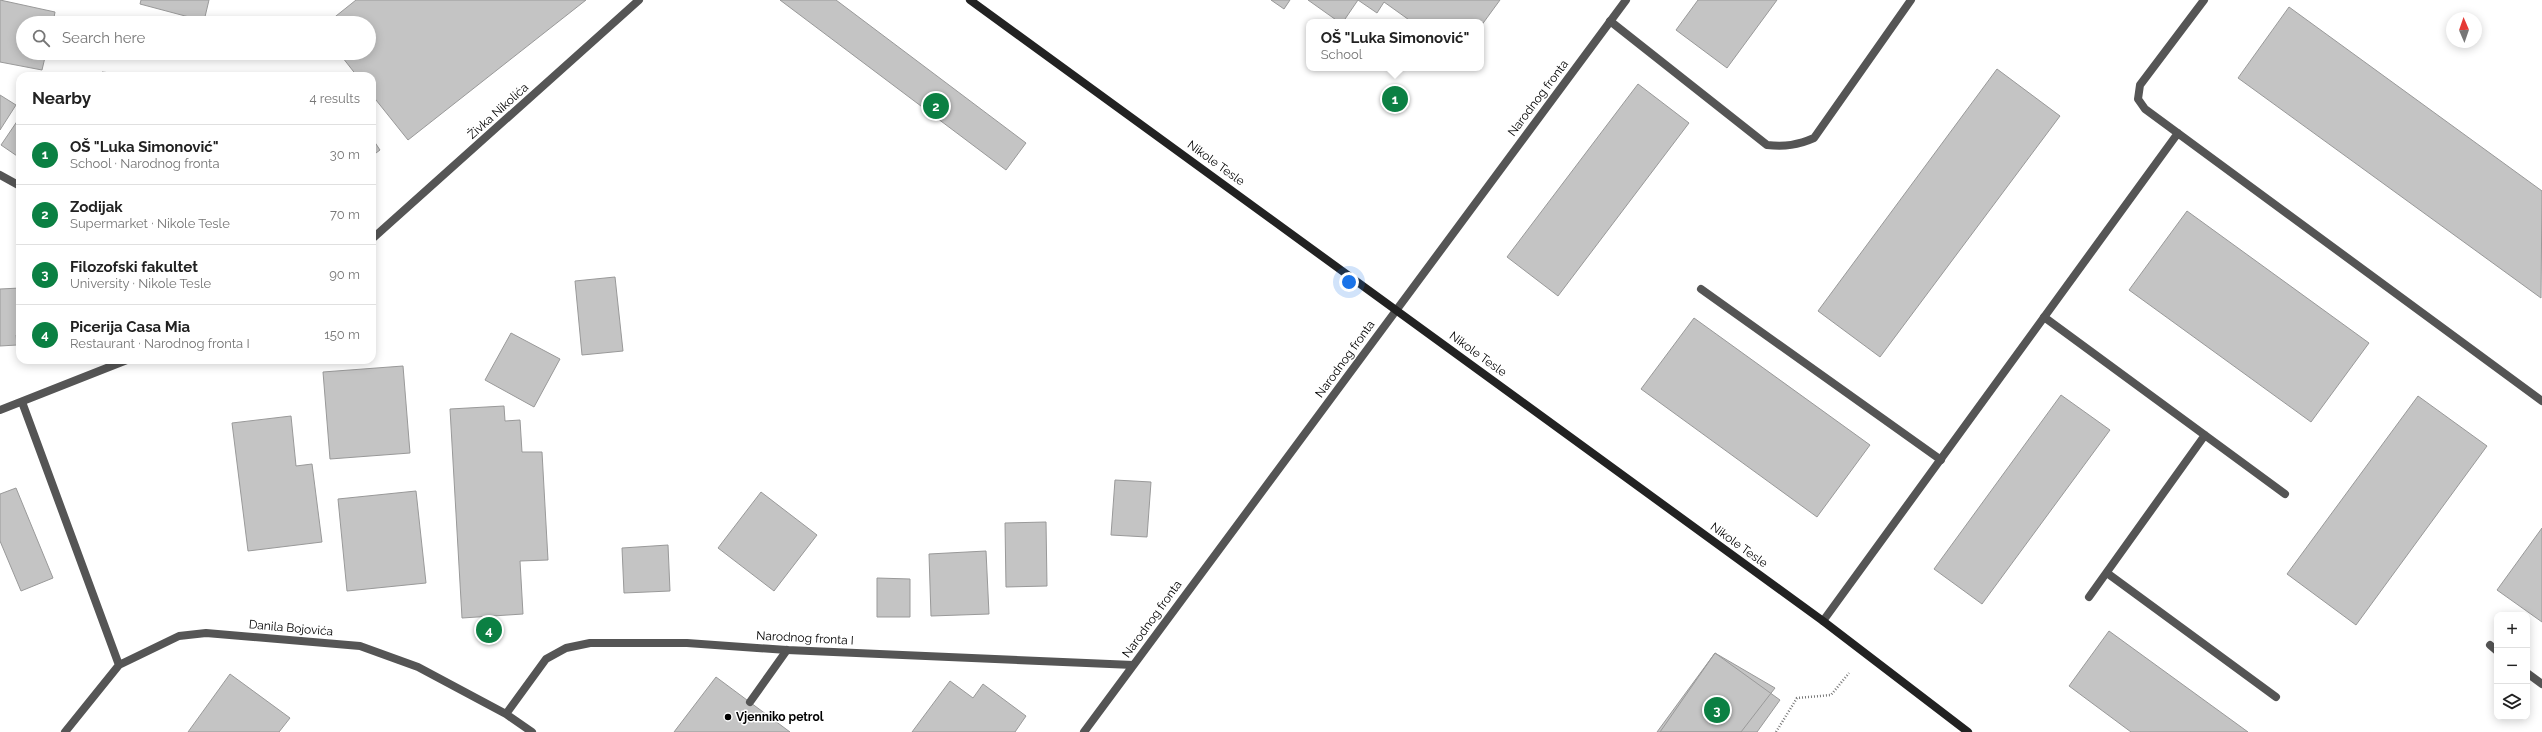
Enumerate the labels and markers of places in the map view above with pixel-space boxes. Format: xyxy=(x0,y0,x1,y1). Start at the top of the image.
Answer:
pin: 1 xyxy=(1382,84,1408,114)
pin: 2 xyxy=(923,91,949,121)
pin: 4 xyxy=(476,615,502,645)
pin: 3 xyxy=(1704,695,1730,725)
place label: Vjenniko petrol xyxy=(736,710,824,724)
marker: Vjenniko petrol xyxy=(723,712,733,722)

